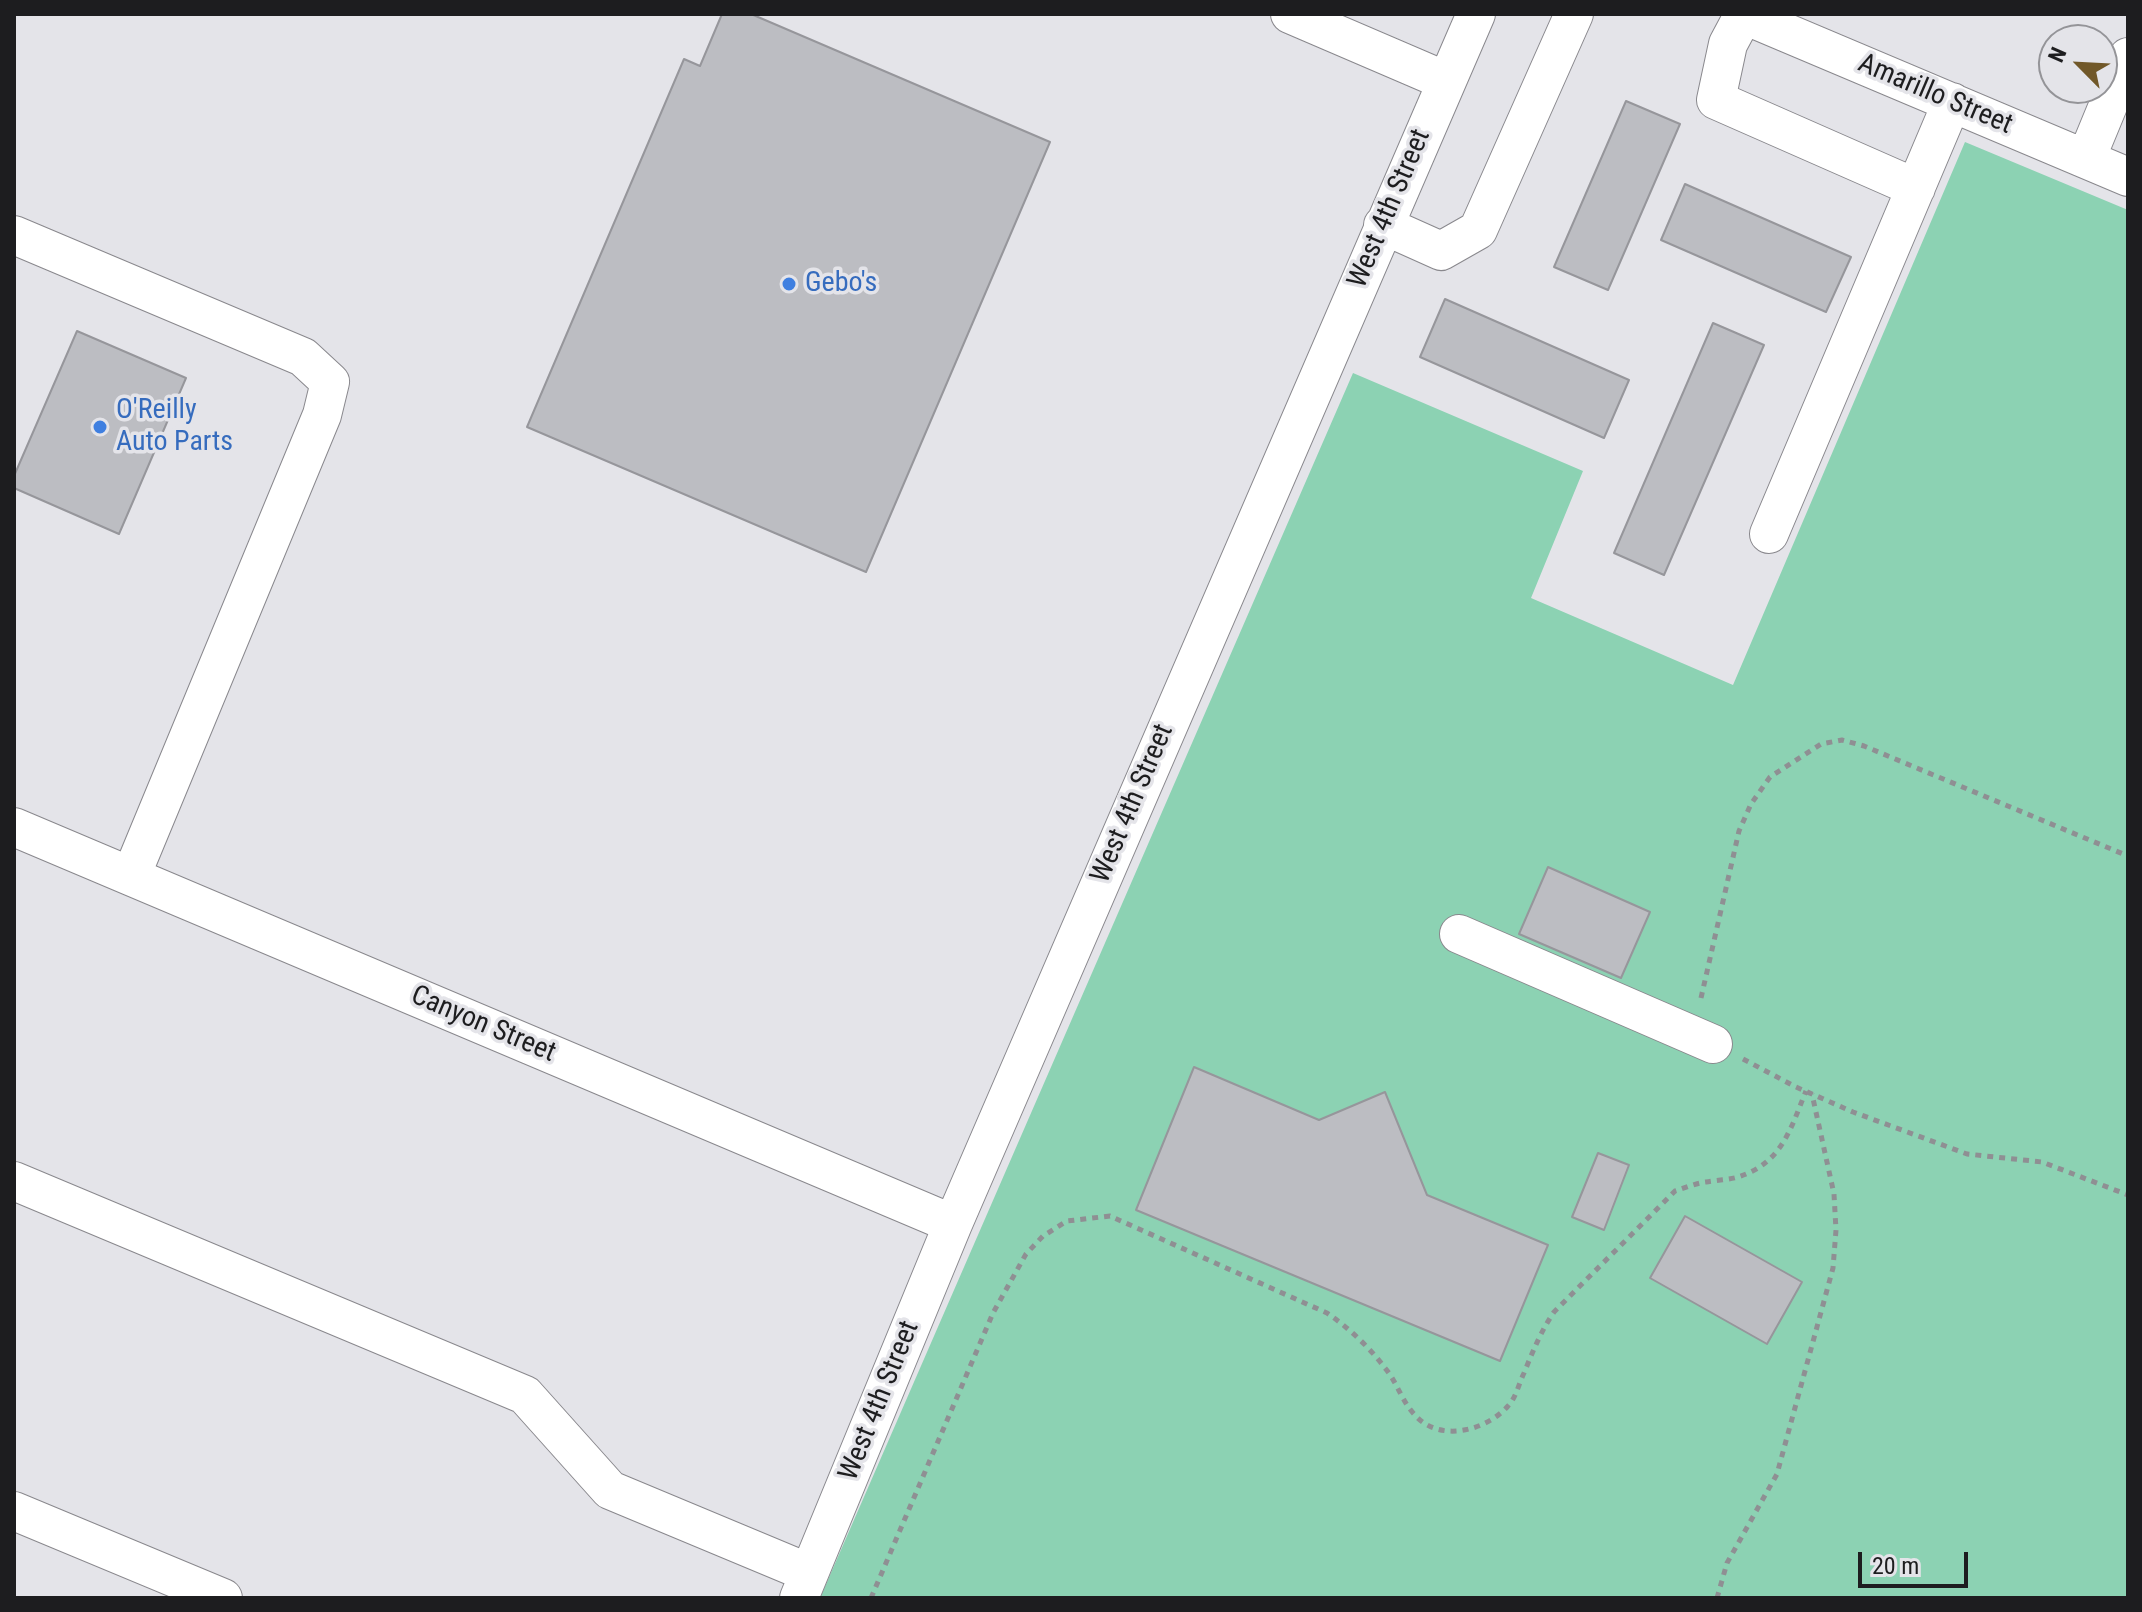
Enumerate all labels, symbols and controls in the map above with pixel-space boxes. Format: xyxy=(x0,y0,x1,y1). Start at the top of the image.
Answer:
north arrow xyxy=(2038,24,2118,104)
text: N xyxy=(2043,44,2072,66)
street label: Amarillo Street xyxy=(1853,47,2017,143)
street label: West 4th Street xyxy=(1341,125,1439,293)
place label: Gebo's xyxy=(805,267,877,301)
marker: Gebo's xyxy=(780,275,798,293)
place label: O'Reilly Auto Parts xyxy=(116,394,233,460)
marker: O'Reilly Auto Parts xyxy=(91,418,109,436)
street label: West 4th Street xyxy=(1084,720,1182,888)
street label: Canyon Street xyxy=(406,979,560,1071)
street label: West 4th Street xyxy=(833,1316,927,1486)
scale bar xyxy=(1862,1536,1972,1586)
text: 20 m xyxy=(1872,1552,1919,1580)

